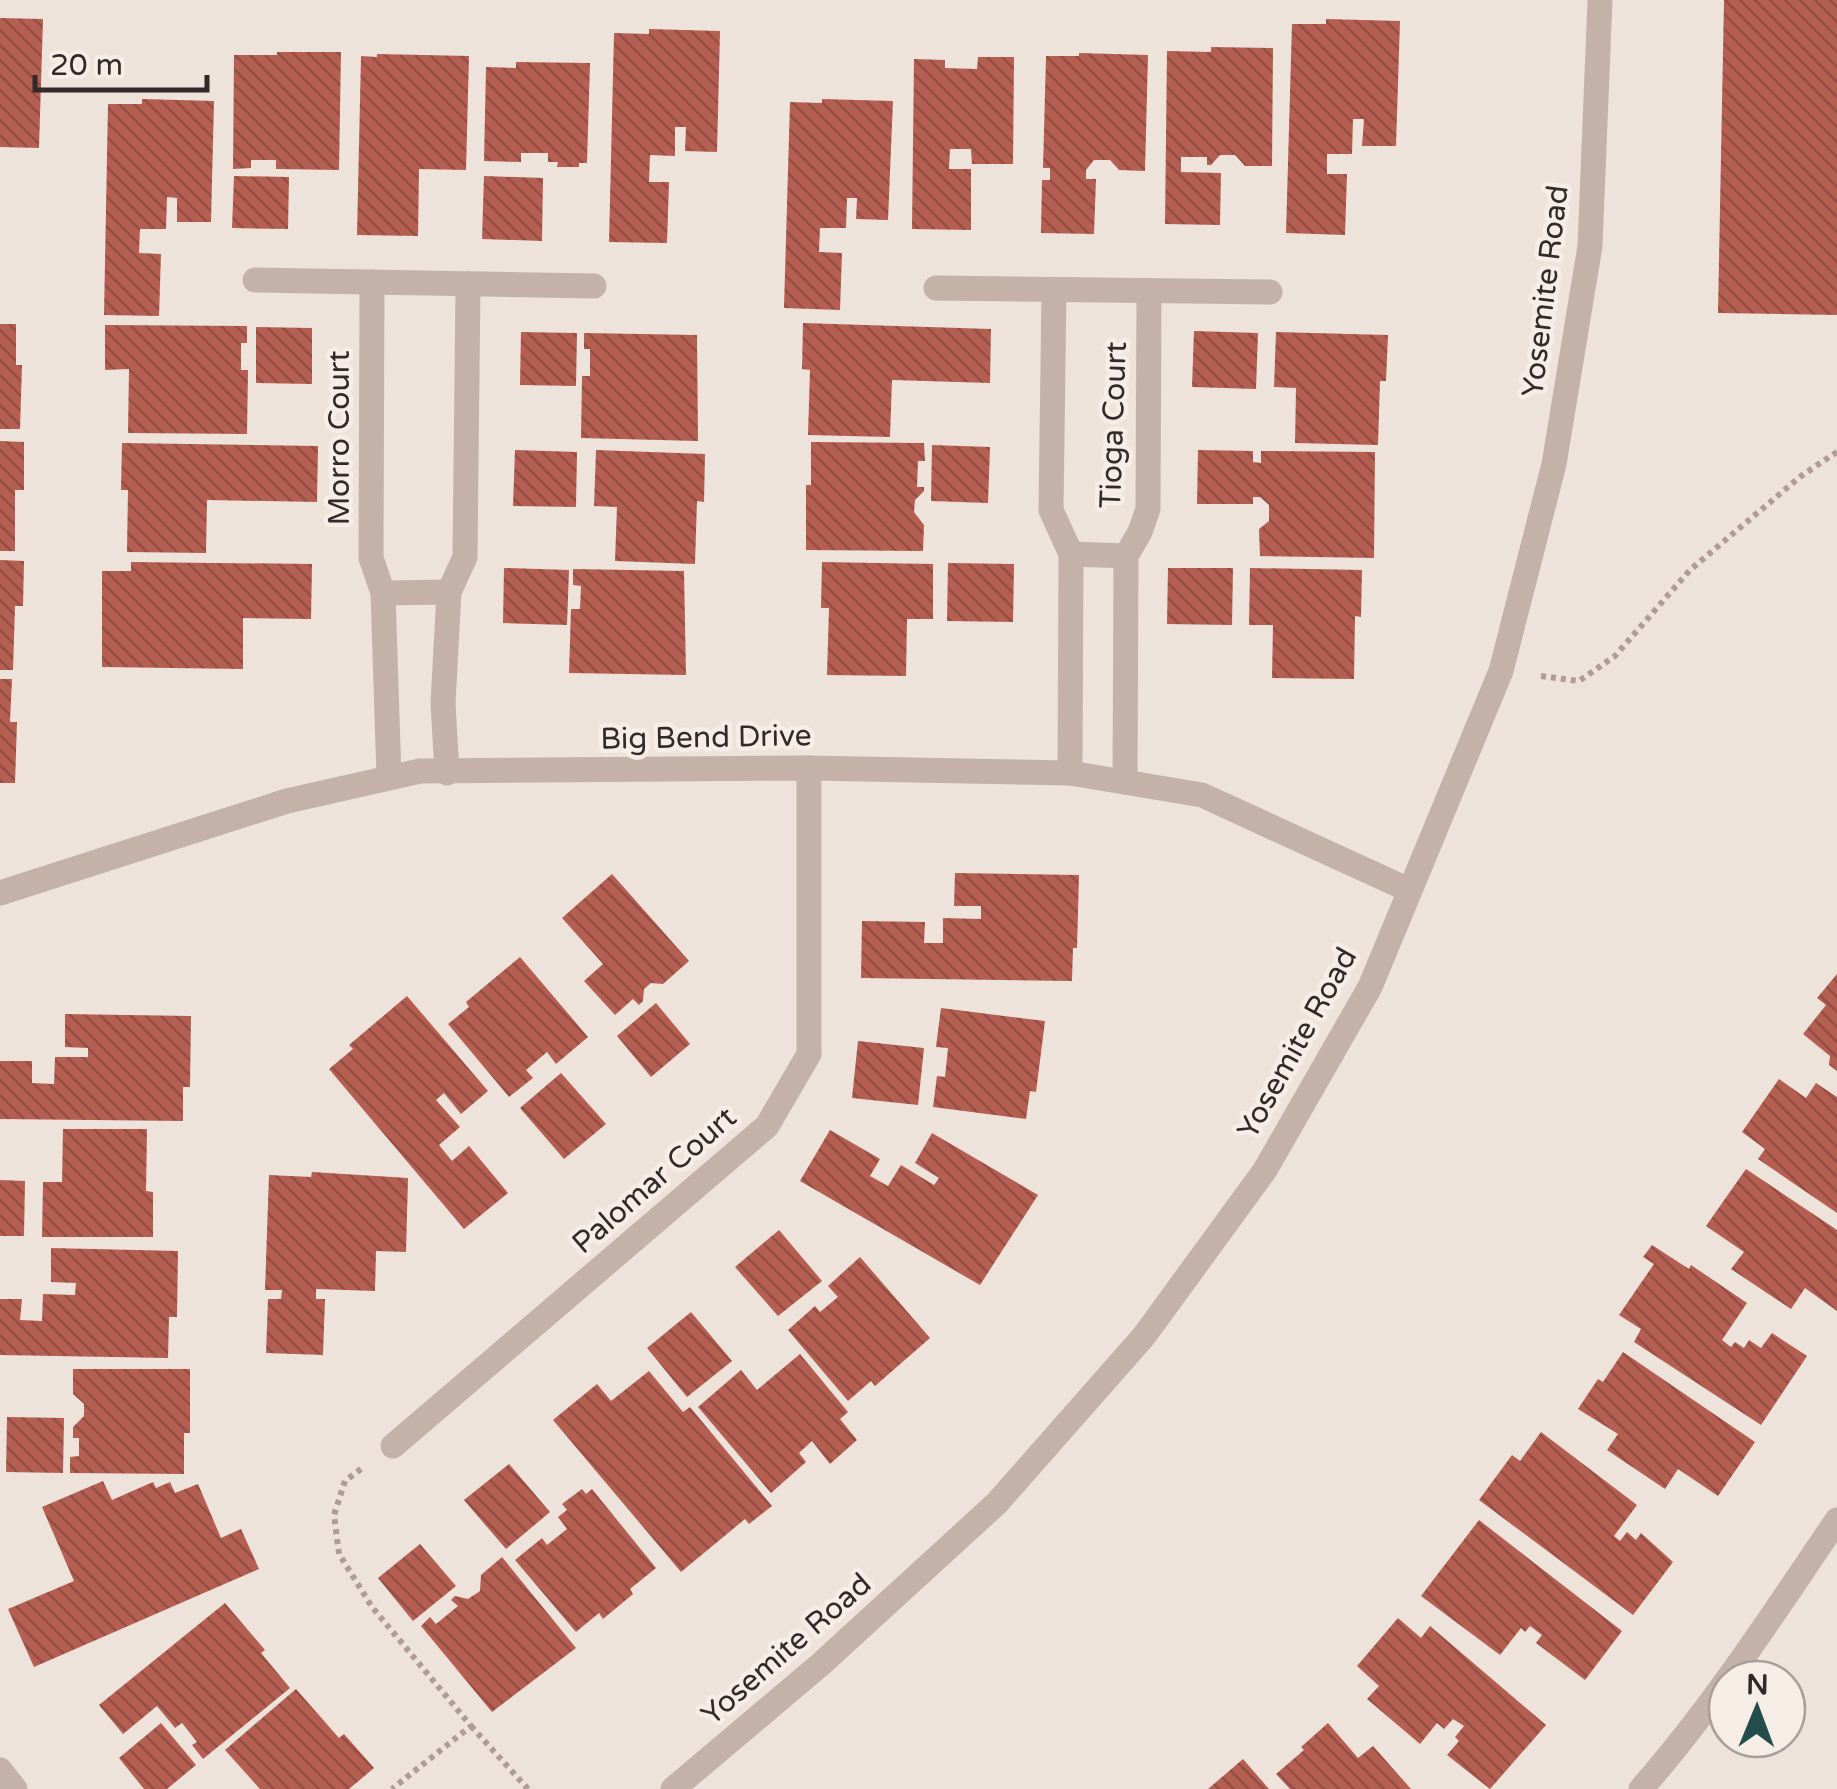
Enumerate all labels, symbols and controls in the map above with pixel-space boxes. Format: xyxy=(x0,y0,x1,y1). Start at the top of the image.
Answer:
scale bar xyxy=(35,30,208,92)
text: 20 m xyxy=(50,47,123,84)
street label: Yosemite Road xyxy=(1514,183,1577,399)
street label: Tioga Court xyxy=(1092,341,1135,509)
street label: Morro Court xyxy=(321,350,358,526)
street label: Big Bend Drive xyxy=(600,717,812,758)
street label: Yosemite Road xyxy=(1230,941,1365,1145)
street label: Palomar Court xyxy=(565,1099,744,1262)
street label: Yosemite Road xyxy=(694,1566,879,1733)
north arrow xyxy=(1707,1659,1807,1759)
text: N xyxy=(1746,1668,1769,1702)

